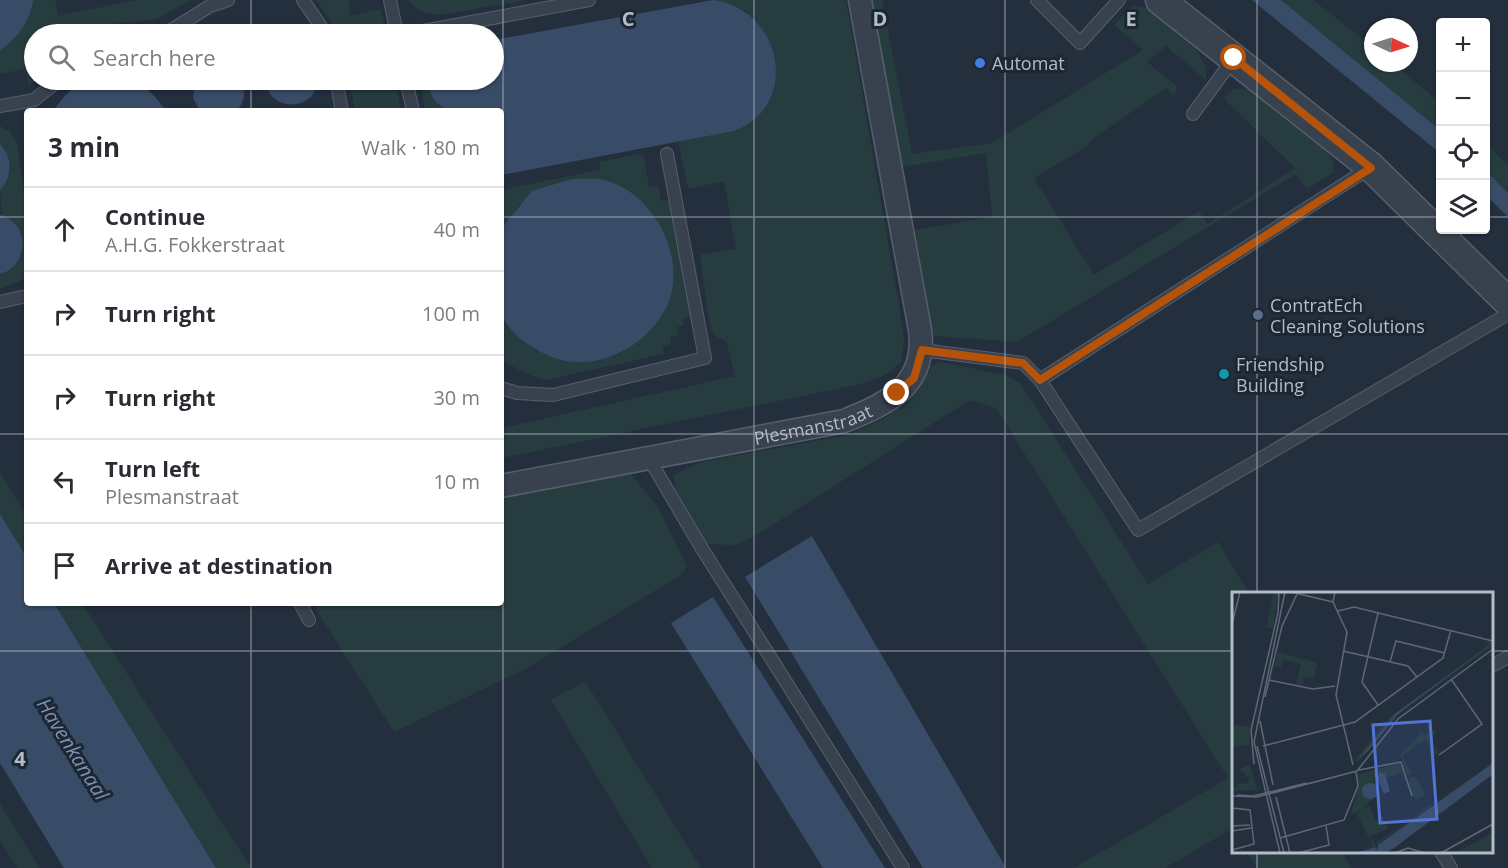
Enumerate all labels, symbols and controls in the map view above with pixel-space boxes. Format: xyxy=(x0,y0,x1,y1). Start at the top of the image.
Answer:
text: C xyxy=(622,5,635,32)
text: D xyxy=(873,5,887,32)
text: E xyxy=(1125,5,1137,32)
north arrow xyxy=(1364,18,1418,72)
map controls xyxy=(1436,18,1490,234)
button: + xyxy=(1436,18,1490,72)
search box xyxy=(24,24,504,90)
icon: search xyxy=(45,41,78,74)
text: Search here xyxy=(93,42,216,72)
route start xyxy=(1220,44,1246,70)
place label: Automat xyxy=(992,51,1065,75)
marker: Automat xyxy=(973,56,987,70)
button: − xyxy=(1436,72,1490,126)
button: locate xyxy=(1436,126,1490,180)
text: 3 min xyxy=(48,129,120,165)
text: Walk · 180 m xyxy=(361,134,480,161)
button: layers xyxy=(1436,180,1490,234)
text: Continue xyxy=(105,201,205,231)
icon: ahead xyxy=(48,213,81,246)
text: 40 m xyxy=(433,216,480,243)
text: A.H.G. Fokkerstraat xyxy=(105,231,285,258)
place label: ContratEch Cleaning Solutions xyxy=(1270,293,1425,338)
icon: right xyxy=(48,297,81,330)
text: Turn right xyxy=(105,298,216,328)
text: 100 m xyxy=(422,300,480,327)
marker: ContratEch Cleaning Solutions xyxy=(1251,308,1265,322)
place label: Friendship Building xyxy=(1236,352,1325,397)
marker: Friendship Building xyxy=(1217,367,1231,381)
route end xyxy=(883,379,909,405)
icon: right xyxy=(48,381,81,414)
text: Turn right xyxy=(105,382,216,412)
text: 30 m xyxy=(433,384,480,411)
street label: Plesmanstraat xyxy=(752,399,876,450)
text: Turn left xyxy=(105,453,200,483)
icon: left xyxy=(48,465,81,498)
text: 10 m xyxy=(433,468,480,495)
text: Plesmanstraat xyxy=(105,483,239,510)
icon: arrive xyxy=(48,549,81,582)
text: Arrive at destination xyxy=(105,550,333,580)
inset map xyxy=(1232,592,1493,853)
water label: Havenkanaal xyxy=(31,693,116,806)
text: 4 xyxy=(14,745,26,772)

